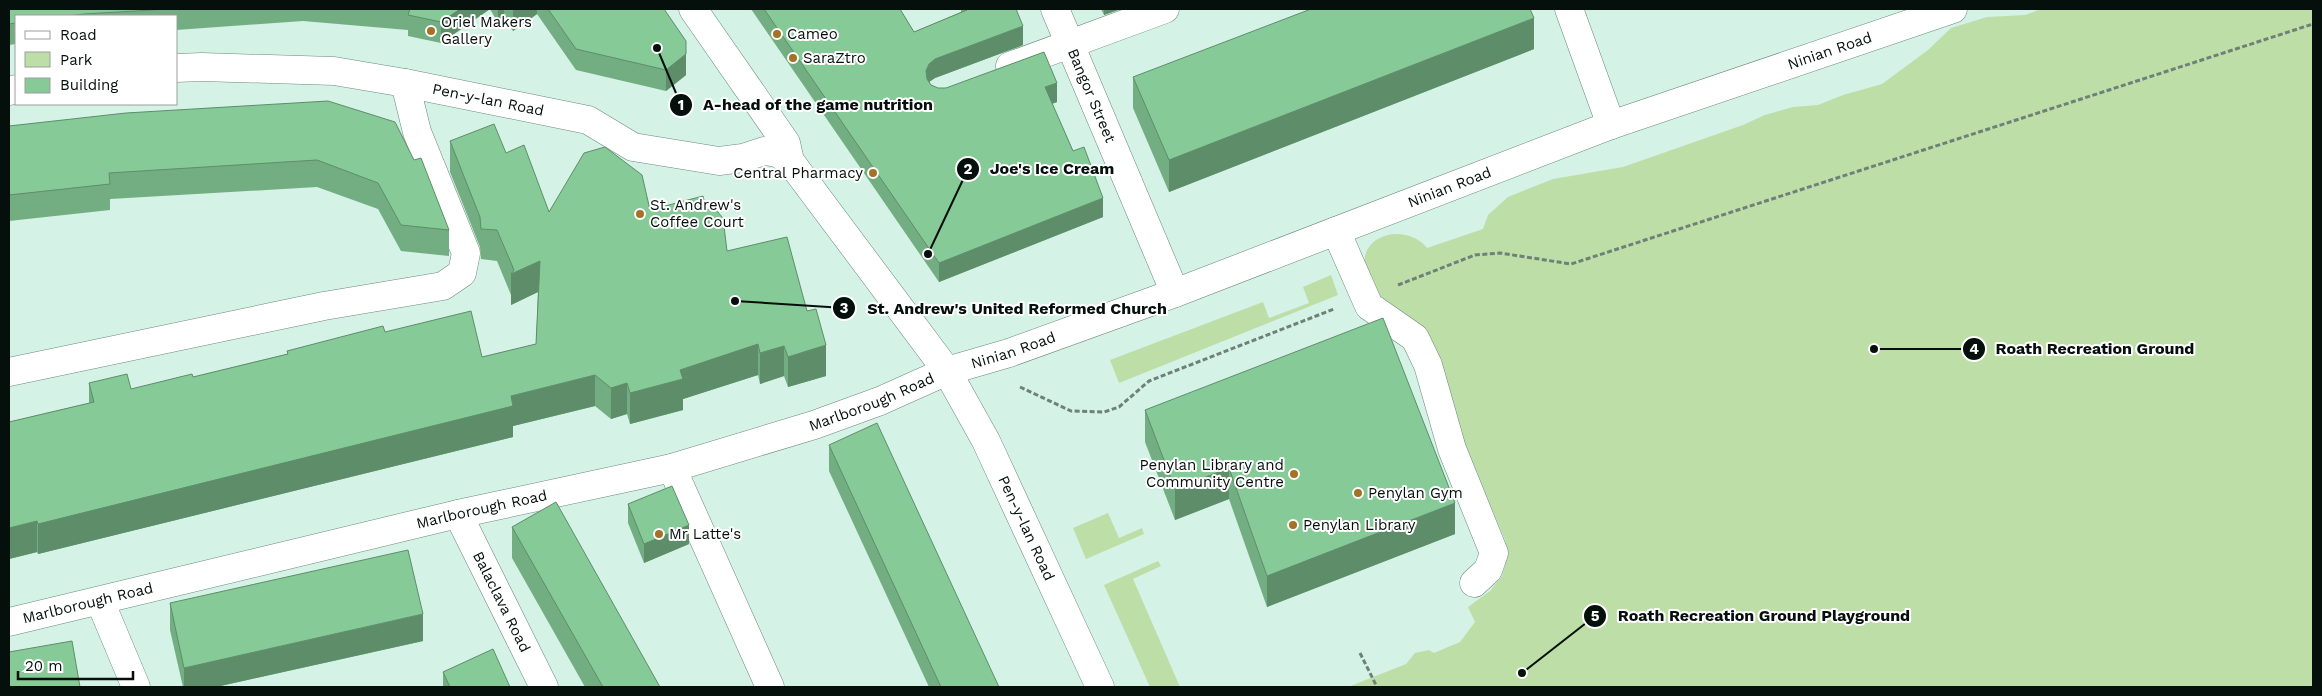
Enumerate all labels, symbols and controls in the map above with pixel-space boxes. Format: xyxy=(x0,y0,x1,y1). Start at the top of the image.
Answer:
place label: Oriel Makers Gallery xyxy=(441,13,532,48)
legend xyxy=(15,15,178,105)
marker: Oriel Makers Gallery xyxy=(425,25,437,37)
place label: Cameo xyxy=(787,25,838,43)
text: Road xyxy=(60,26,97,44)
marker: Cameo xyxy=(771,28,783,40)
street label: Ninian Road xyxy=(1785,28,1874,73)
street label: Bangor Street xyxy=(1064,46,1120,146)
place label: SaraZtro xyxy=(803,49,866,67)
text: Park xyxy=(60,51,93,69)
marker: SaraZtro xyxy=(787,52,799,64)
text: Building xyxy=(60,76,118,94)
street label: Pen-y-lan Road xyxy=(431,80,546,120)
callout: A-head of the game nutrition xyxy=(668,89,944,120)
text: A-head of the game nutrition xyxy=(703,95,933,114)
text: 1 xyxy=(678,96,684,114)
callout: Joe's Ice Cream xyxy=(955,153,1125,184)
text: Joe's Ice Cream xyxy=(990,159,1114,178)
text: 2 xyxy=(964,160,973,178)
street label: Ninian Road xyxy=(1405,163,1494,211)
place label: Central Pharmacy xyxy=(733,164,863,182)
marker: Central Pharmacy xyxy=(867,167,879,179)
place label: St. Andrew's Coffee Court xyxy=(650,196,744,231)
marker: St. Andrew's Coffee Court xyxy=(634,208,646,220)
callout: St. Andrew's United Reformed Church xyxy=(832,292,1177,323)
text: 3 xyxy=(840,299,849,317)
text: St. Andrew's United Reformed Church xyxy=(867,299,1167,318)
street label: Ninian Road xyxy=(969,328,1058,373)
callout: Roath Recreation Ground xyxy=(1961,333,2205,364)
text: Roath Recreation Ground xyxy=(1996,339,2194,358)
text: 4 xyxy=(1969,340,1979,358)
street label: Marlborough Road xyxy=(806,369,937,435)
place label: Penylan Library and Community Centre xyxy=(1139,456,1284,491)
marker: Penylan Library and Community Centre xyxy=(1288,468,1300,480)
street label: Pen-y-lan Road xyxy=(994,473,1058,583)
place label: Penylan Gym xyxy=(1368,484,1463,502)
street label: Marlborough Road xyxy=(414,486,549,533)
marker: Penylan Gym xyxy=(1352,487,1364,499)
place label: Penylan Library xyxy=(1303,516,1416,534)
marker: Penylan Library xyxy=(1287,519,1299,531)
place label: Mr Latte's xyxy=(669,525,741,543)
marker: Mr Latte's xyxy=(653,528,665,540)
street label: Balaclava Road xyxy=(469,548,534,655)
street label: Marlborough Road xyxy=(21,579,155,627)
callout: Roath Recreation Ground Playground xyxy=(1583,600,1920,631)
text: Roath Recreation Ground Playground xyxy=(1618,606,1910,625)
text: 5 xyxy=(1591,607,1600,625)
scale bar xyxy=(18,648,132,680)
text: 20 m xyxy=(25,657,63,675)

